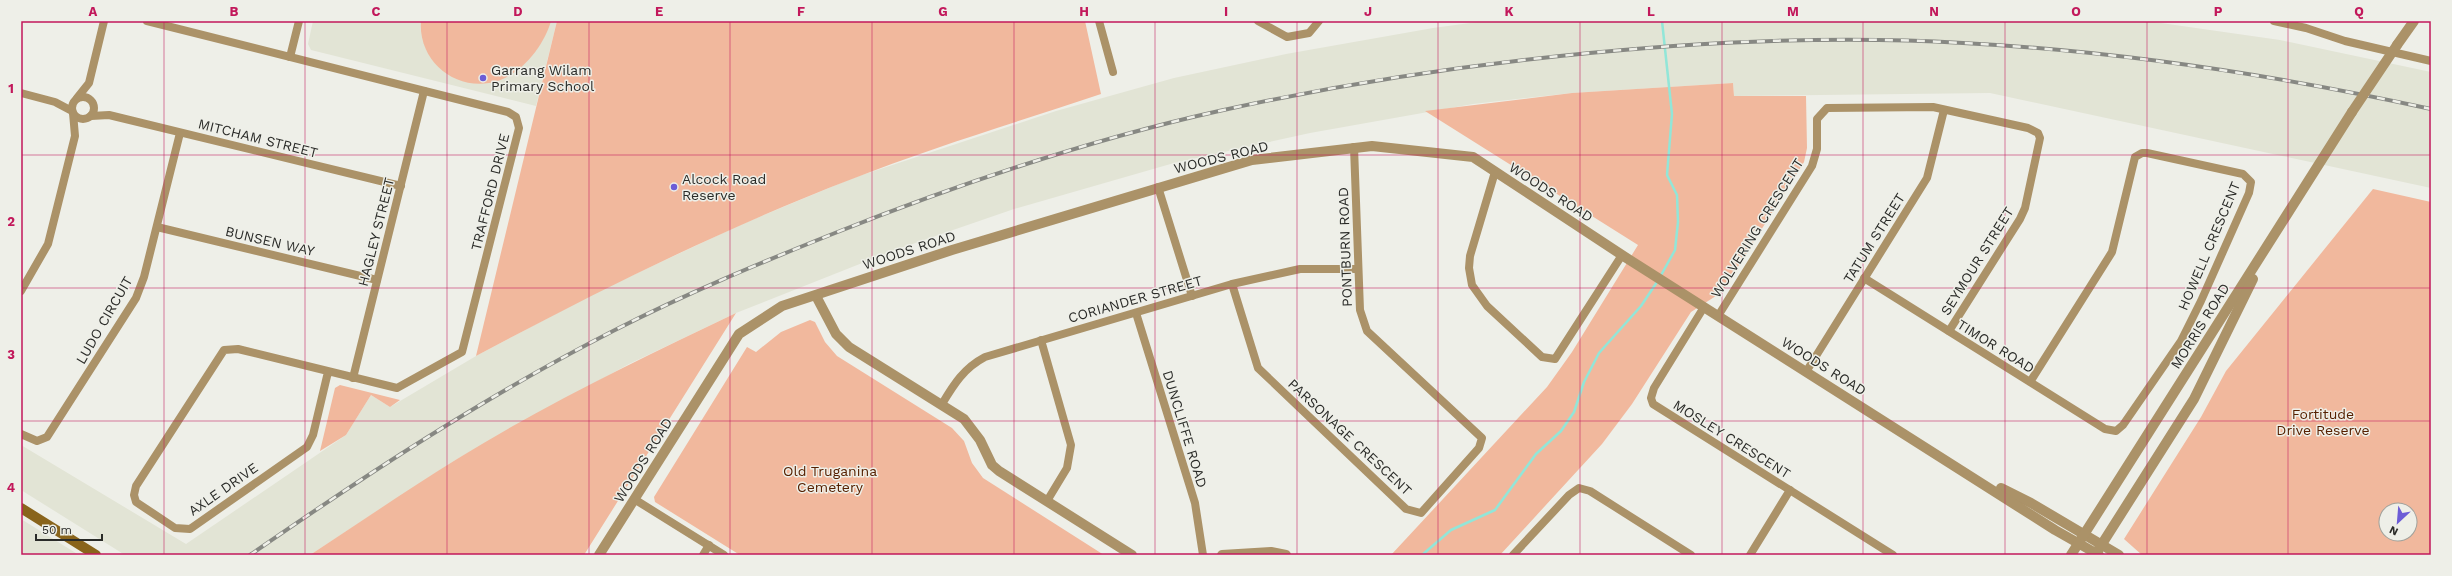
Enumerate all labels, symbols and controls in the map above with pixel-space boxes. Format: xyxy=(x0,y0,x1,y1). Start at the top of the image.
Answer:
text: A xyxy=(89,4,98,19)
text: B xyxy=(230,4,239,19)
text: C xyxy=(372,4,381,19)
text: D xyxy=(513,4,523,19)
text: E xyxy=(655,4,663,19)
text: F xyxy=(797,4,805,19)
text: G xyxy=(938,4,948,19)
text: H xyxy=(1079,4,1089,19)
text: I xyxy=(1224,4,1228,19)
text: J xyxy=(1364,4,1372,19)
text: K xyxy=(1504,4,1514,19)
text: L xyxy=(1647,4,1655,19)
text: M xyxy=(1787,4,1799,19)
text: N xyxy=(1929,4,1939,19)
text: O xyxy=(2071,4,2081,19)
text: P xyxy=(2214,4,2223,19)
text: Q xyxy=(2354,4,2364,19)
place label: Garrang Wilam Primary School xyxy=(491,62,595,94)
marker: Garrang Wilam Primary School xyxy=(478,73,488,83)
text: 1 xyxy=(8,81,14,96)
street label: MITCHAM STREET xyxy=(197,115,320,161)
street label: TRAFFORD DRIVE xyxy=(468,132,512,252)
street label: WOODS ROAD xyxy=(1172,138,1270,176)
street label: WOLVERING CRESCENT xyxy=(1707,155,1807,301)
street label: WOODS ROAD xyxy=(1506,159,1596,225)
place label: Alcock Road Reserve xyxy=(682,171,766,203)
street label: HAGLEY STREET xyxy=(355,175,397,288)
street label: HOWELL CRESCENT xyxy=(2175,179,2244,313)
marker: Alcock Road Reserve xyxy=(669,182,679,192)
street label: PONTBURN ROAD xyxy=(1335,187,1355,307)
street label: TATUM STREET xyxy=(1840,190,1908,286)
street label: SEYMOUR STREET xyxy=(1937,203,2017,318)
text: 2 xyxy=(7,214,15,229)
street label: BUNSEN WAY xyxy=(224,223,316,259)
street label: WOODS ROAD xyxy=(860,227,958,273)
street label: CORIANDER STREET xyxy=(1066,272,1204,326)
street label: LUDO CIRCUIT xyxy=(72,273,136,367)
street label: MORRIS ROAD xyxy=(2167,280,2233,372)
street label: TIMOR ROAD xyxy=(1955,316,2037,376)
street label: WOODS ROAD xyxy=(1779,334,1869,398)
text: 3 xyxy=(7,347,15,362)
street label: DUNCLIFFE ROAD xyxy=(1160,368,1210,490)
street label: PARSONAGE CRESCENT xyxy=(1285,376,1415,499)
street label: MOSLEY CRESCENT xyxy=(1671,396,1794,482)
park label: Fortitude Drive Reserve xyxy=(2276,406,2370,438)
street label: WOODS ROAD xyxy=(611,415,675,505)
street label: AXLE DRIVE xyxy=(185,459,261,519)
park label: Old Truganina Cemetery xyxy=(783,463,877,495)
text: 4 xyxy=(7,480,16,495)
north arrow xyxy=(2378,502,2418,542)
scale bar xyxy=(36,516,102,542)
text: 50 m xyxy=(42,523,72,537)
text: N xyxy=(2387,523,2400,538)

